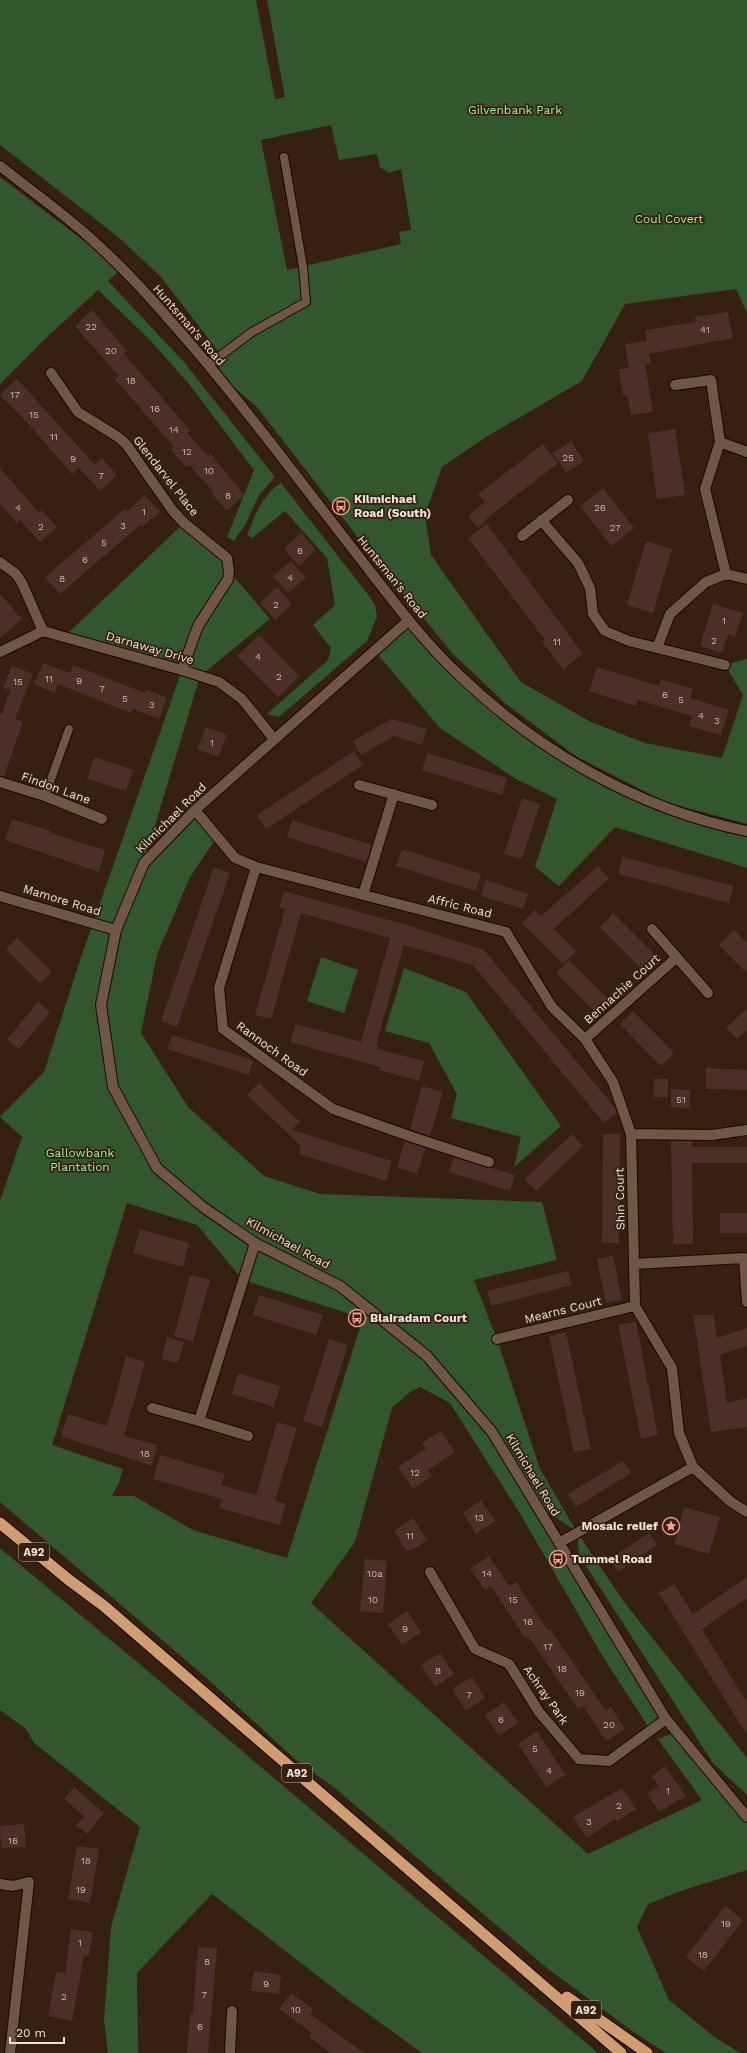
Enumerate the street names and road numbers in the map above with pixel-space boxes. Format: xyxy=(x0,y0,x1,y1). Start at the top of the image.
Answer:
street label: Huntsman's Road xyxy=(150,282,228,368)
street label: Glendarvel Place xyxy=(130,433,202,519)
street label: Huntsman's Road xyxy=(354,533,430,621)
street label: Darnaway Drive xyxy=(105,629,196,667)
street label: Findon Lane xyxy=(20,769,93,807)
street label: Kilmichael Road xyxy=(133,780,209,856)
street label: Mamore Road xyxy=(21,882,103,918)
street label: Affric Road xyxy=(427,891,493,921)
street label: Bennachie Court xyxy=(581,951,663,1027)
street label: Rannoch Road xyxy=(234,1019,310,1079)
street label: Shin Court xyxy=(612,1168,628,1230)
street label: Kilmichael Road xyxy=(244,1214,332,1272)
street label: Mearns Court xyxy=(523,1294,603,1326)
street label: Kilmichael Road xyxy=(503,1431,563,1519)
road number: A92 xyxy=(19,1543,49,1561)
street label: Achray Park xyxy=(520,1663,572,1727)
road number: A92 xyxy=(282,1764,312,1782)
road number: A92 xyxy=(571,2001,601,2019)

